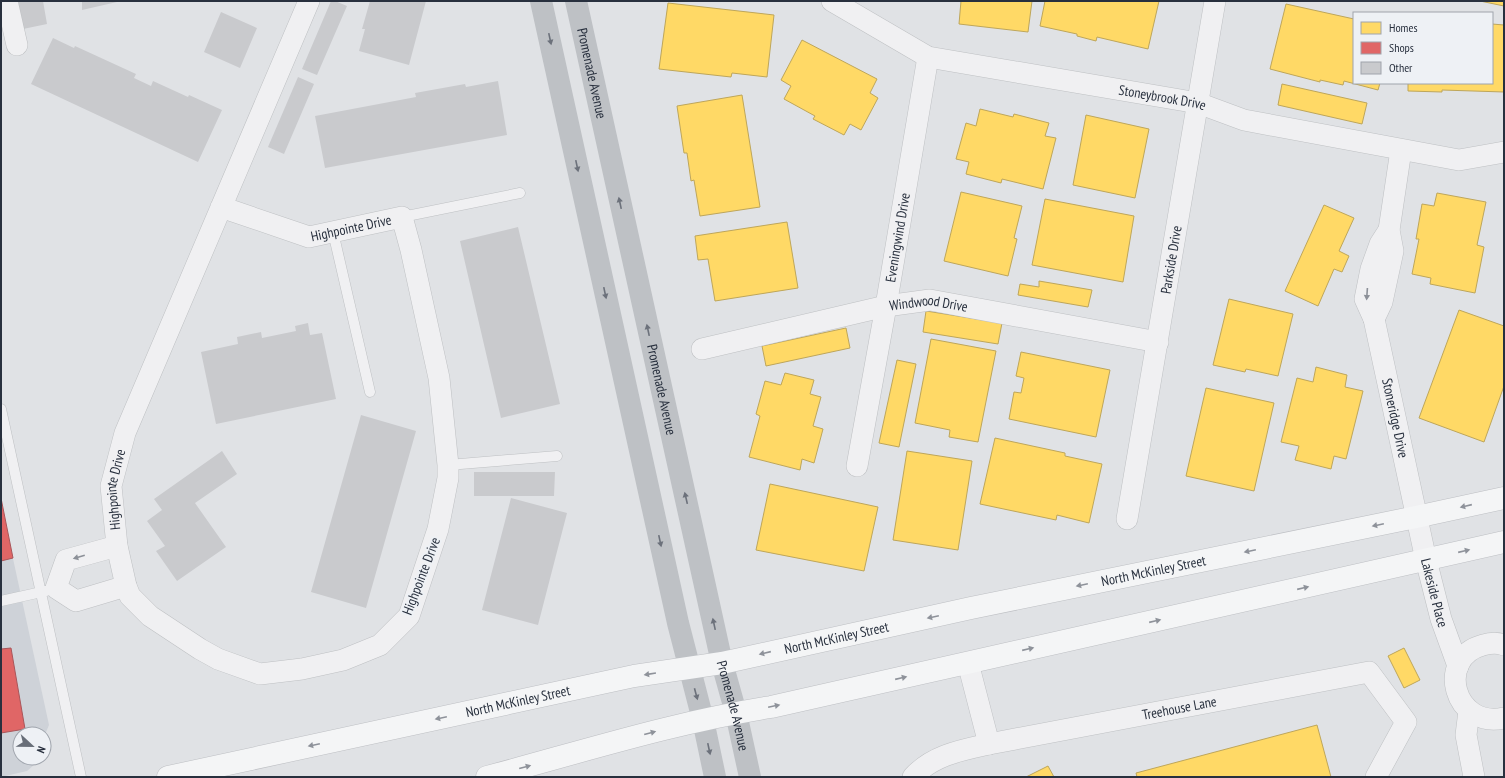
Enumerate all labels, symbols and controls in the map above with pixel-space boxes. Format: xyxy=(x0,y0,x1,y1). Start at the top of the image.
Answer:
legend xyxy=(1353,12,1493,84)
text: Homes xyxy=(1389,20,1417,35)
street label: Promenade Avenue xyxy=(573,26,611,121)
one-way arrow xyxy=(547,33,553,45)
text: Shops xyxy=(1389,40,1414,55)
text: Other xyxy=(1389,60,1413,75)
street label: Stoneybrook Drive xyxy=(1117,81,1209,114)
one-way arrow xyxy=(575,160,581,172)
street label: Eveningwind Drive xyxy=(881,191,914,284)
one-way arrow xyxy=(617,197,623,209)
street label: Highpointe Drive xyxy=(309,210,393,245)
street label: Parkside Drive xyxy=(1156,224,1186,295)
one-way arrow xyxy=(602,287,608,299)
one-way arrow xyxy=(1363,288,1370,301)
street label: Windwood Drive xyxy=(888,291,970,316)
one-way arrow xyxy=(645,324,651,336)
street label: Promenade Avenue xyxy=(643,343,681,437)
street label: Stoneridge Drive xyxy=(1378,376,1413,460)
street label: Highpointe Drive xyxy=(102,447,129,531)
one-way arrow xyxy=(682,491,688,504)
one-way arrow xyxy=(1460,503,1472,509)
one-way arrow xyxy=(1372,522,1384,528)
street label: Highpointe Drive xyxy=(398,534,444,618)
one-way arrow xyxy=(657,535,663,547)
one-way arrow xyxy=(1244,548,1257,554)
one-way arrow xyxy=(1458,548,1470,554)
street label: North McKinley Street xyxy=(1099,551,1208,590)
one-way arrow xyxy=(73,554,85,560)
street label: Lakeside Place xyxy=(1417,556,1452,630)
one-way arrow xyxy=(1076,583,1088,589)
one-way arrow xyxy=(1297,584,1309,590)
one-way arrow xyxy=(927,614,939,620)
street label: North McKinley Street xyxy=(783,617,891,658)
one-way arrow xyxy=(711,618,717,631)
one-way arrow xyxy=(1149,618,1161,624)
one-way arrow xyxy=(1022,646,1034,652)
one-way arrow xyxy=(759,651,771,657)
street label: Promenade Avenue xyxy=(713,659,753,753)
one-way arrow xyxy=(644,671,656,677)
one-way arrow xyxy=(895,674,908,680)
street label: North McKinley Street xyxy=(464,681,572,721)
one-way arrow xyxy=(693,688,699,700)
street label: Treehouse Lane xyxy=(1141,692,1218,724)
one-way arrow xyxy=(768,703,781,709)
one-way arrow xyxy=(435,716,447,722)
north arrow xyxy=(12,726,52,766)
one-way arrow xyxy=(645,730,657,736)
one-way arrow xyxy=(308,743,320,749)
one-way arrow xyxy=(706,743,712,755)
text: N xyxy=(34,744,49,755)
one-way arrow xyxy=(519,764,531,770)

